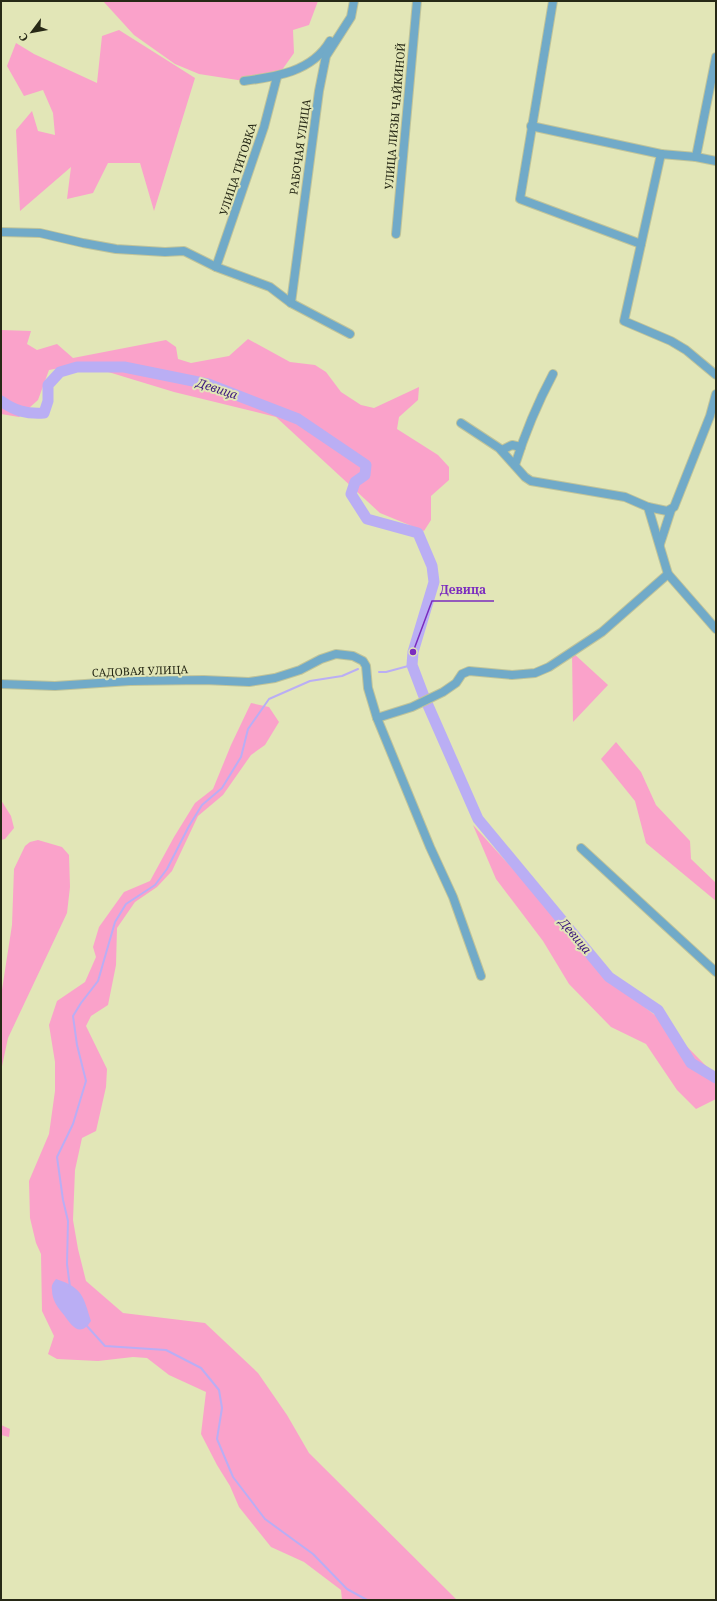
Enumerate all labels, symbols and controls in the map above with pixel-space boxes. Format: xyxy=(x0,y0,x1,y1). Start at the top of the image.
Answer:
north arrow xyxy=(12,12,52,52)
text: С xyxy=(15,31,31,45)
street label: УЛИЦА ЛИЗЫ ЧАЙКИНОЙ xyxy=(381,42,408,190)
street label: РАБОЧАЯ УЛИЦА xyxy=(285,98,314,196)
street label: УЛИЦА ТИТОВКА xyxy=(215,120,260,217)
water label: Девица xyxy=(193,373,240,403)
callout: Девица xyxy=(432,577,494,601)
text: Девица xyxy=(440,581,486,598)
street label: САДОВАЯ УЛИЦА xyxy=(92,661,189,680)
water label: Девица xyxy=(554,913,595,957)

